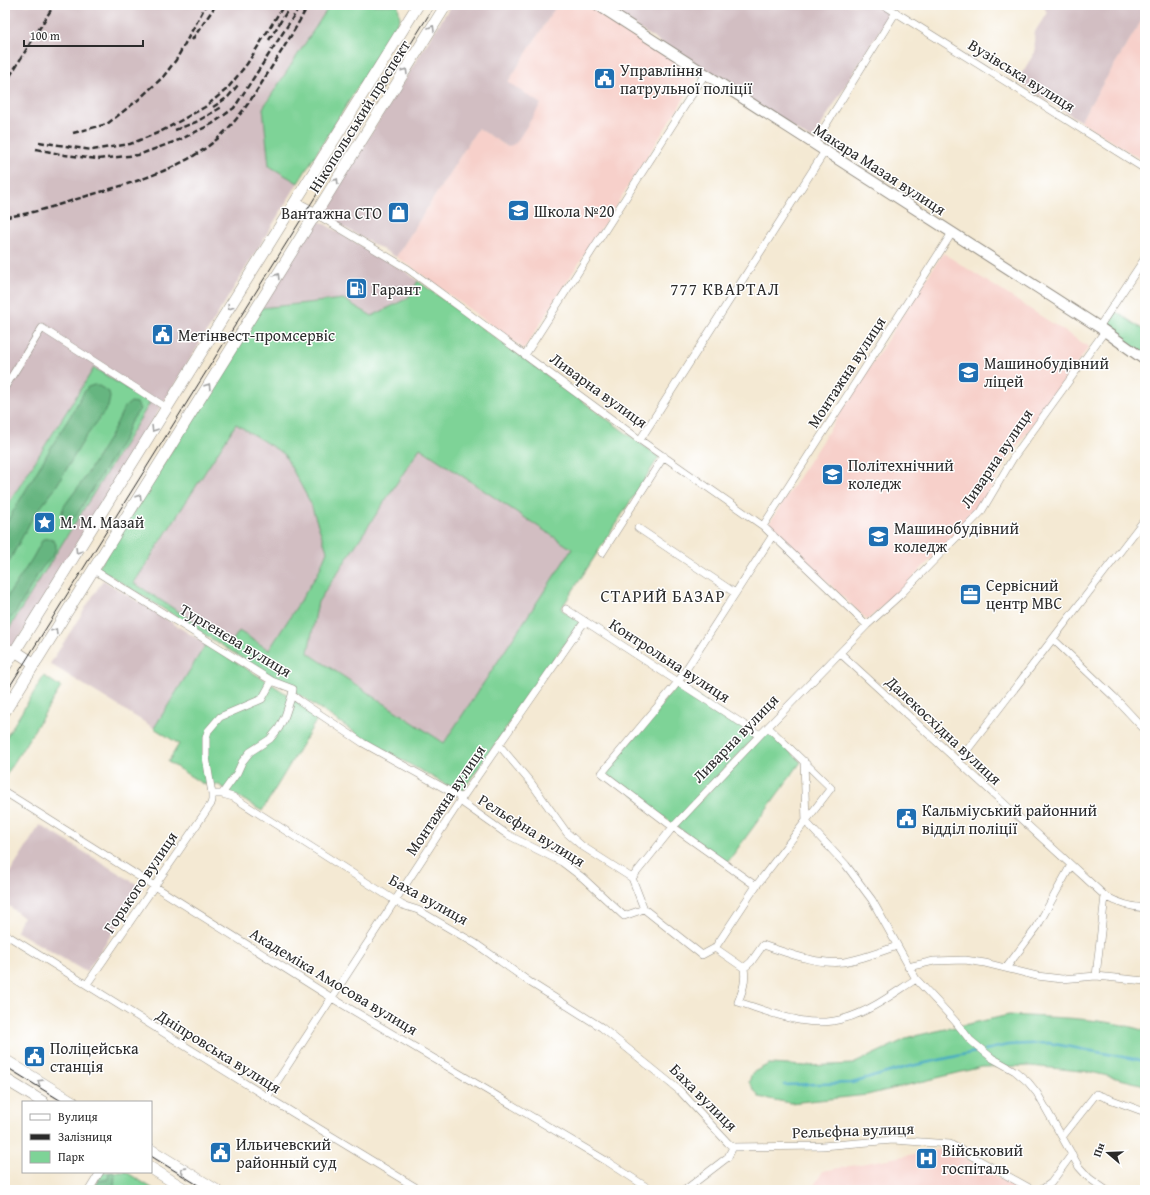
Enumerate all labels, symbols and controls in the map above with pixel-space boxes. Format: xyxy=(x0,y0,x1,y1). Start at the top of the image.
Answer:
scale bar xyxy=(24,22,143,48)
one-way arrow xyxy=(427,25,435,32)
text: 100 m xyxy=(30,27,60,44)
street label: Вузівська вулиця xyxy=(964,32,1080,118)
street label: Нікопольський проспект xyxy=(302,35,416,197)
place label: Управління патрульної поліції xyxy=(620,58,752,100)
public building icon: Управління патрульної поліції xyxy=(592,66,618,92)
one-way arrow xyxy=(401,68,408,75)
street label: Макара Мазая вулиця xyxy=(809,117,951,221)
one-way arrow xyxy=(332,178,339,185)
school or university icon: Школа №20 xyxy=(506,198,532,224)
place label: Школа №20 xyxy=(534,199,615,223)
shop icon: Вантажна СТО xyxy=(385,200,411,226)
place label: Вантажна СТО xyxy=(281,201,382,225)
one-way arrow xyxy=(272,273,280,280)
fuel station icon: Гарант xyxy=(343,276,369,302)
district label: 777 КВАРТАЛ xyxy=(670,276,780,301)
place label: Гарант xyxy=(372,277,421,301)
one-way arrow xyxy=(227,303,235,310)
street label: Монтажна вулиця xyxy=(801,311,891,433)
public building icon: Метінвест-промсервіс xyxy=(149,322,175,348)
place label: Метінвест-промсервіс xyxy=(178,323,335,347)
street label: Ливарна вулиця xyxy=(545,346,653,434)
place label: Машинобудівний ліцей xyxy=(984,351,1109,393)
school or university icon: Машинобудівний ліцей xyxy=(955,359,981,385)
one-way arrow xyxy=(203,383,211,390)
street label: Ливарна вулиця xyxy=(954,403,1038,513)
one-way arrow xyxy=(151,425,159,432)
place label: Політехнічний коледж xyxy=(848,453,954,495)
school or university icon: Політехнічний коледж xyxy=(820,461,846,487)
one-way arrow xyxy=(135,494,142,501)
place icon: М. М. Мазай xyxy=(32,509,58,535)
place label: М. М. Мазай xyxy=(60,510,145,534)
place label: Машинобудівний коледж xyxy=(894,516,1019,558)
school or university icon: Машинобудівний коледж xyxy=(866,524,892,550)
one-way arrow xyxy=(75,547,82,554)
place label: Сервісний центр МВС xyxy=(986,573,1062,615)
office icon: Сервісний центр МВС xyxy=(957,581,983,607)
district label: СТАРИЙ БАЗАР xyxy=(600,583,726,608)
street label: Тургенєва вулиця xyxy=(175,597,297,683)
street label: Контрольна вулиця xyxy=(605,612,735,708)
one-way arrow xyxy=(51,628,58,635)
street label: Далекосхідна вулиця xyxy=(880,669,1007,790)
street label: Ливарна вулиця xyxy=(686,688,784,788)
street label: Монтажна вулиця xyxy=(399,740,491,860)
street label: Рельєфна вулиця xyxy=(474,787,590,873)
place label: Кальміуський районний відділ поліції xyxy=(922,798,1097,840)
public building icon: Кальміуський районний відділ поліції xyxy=(894,806,920,832)
street label: Горького вулиця xyxy=(97,826,183,938)
street label: Баха вулиця xyxy=(385,867,473,931)
street label: Академіка Амосова вулиця xyxy=(245,921,423,1041)
street label: Дніпровська вулиця xyxy=(151,1002,286,1099)
place label: Поліцейська станція xyxy=(50,1036,139,1078)
public building icon: Поліцейська станція xyxy=(21,1044,47,1070)
street label: Баха вулиця xyxy=(665,1058,743,1136)
one-way arrow xyxy=(37,1079,44,1086)
legend xyxy=(22,1101,152,1173)
text: Вулиця xyxy=(58,1108,98,1125)
street label: Рельєфна вулиця xyxy=(792,1116,914,1144)
text: Залізниця xyxy=(58,1128,112,1145)
place label: Ильичевский районный суд xyxy=(236,1132,337,1174)
north arrow xyxy=(1088,1133,1128,1173)
place label: Військовий госпіталь xyxy=(942,1138,1024,1180)
public building icon: Ильичевский районный суд xyxy=(207,1140,233,1166)
text: Пн xyxy=(1089,1140,1108,1159)
hospital icon: Військовий госпіталь xyxy=(913,1146,939,1172)
text: Парк xyxy=(58,1148,85,1165)
one-way arrow xyxy=(180,1167,187,1175)

